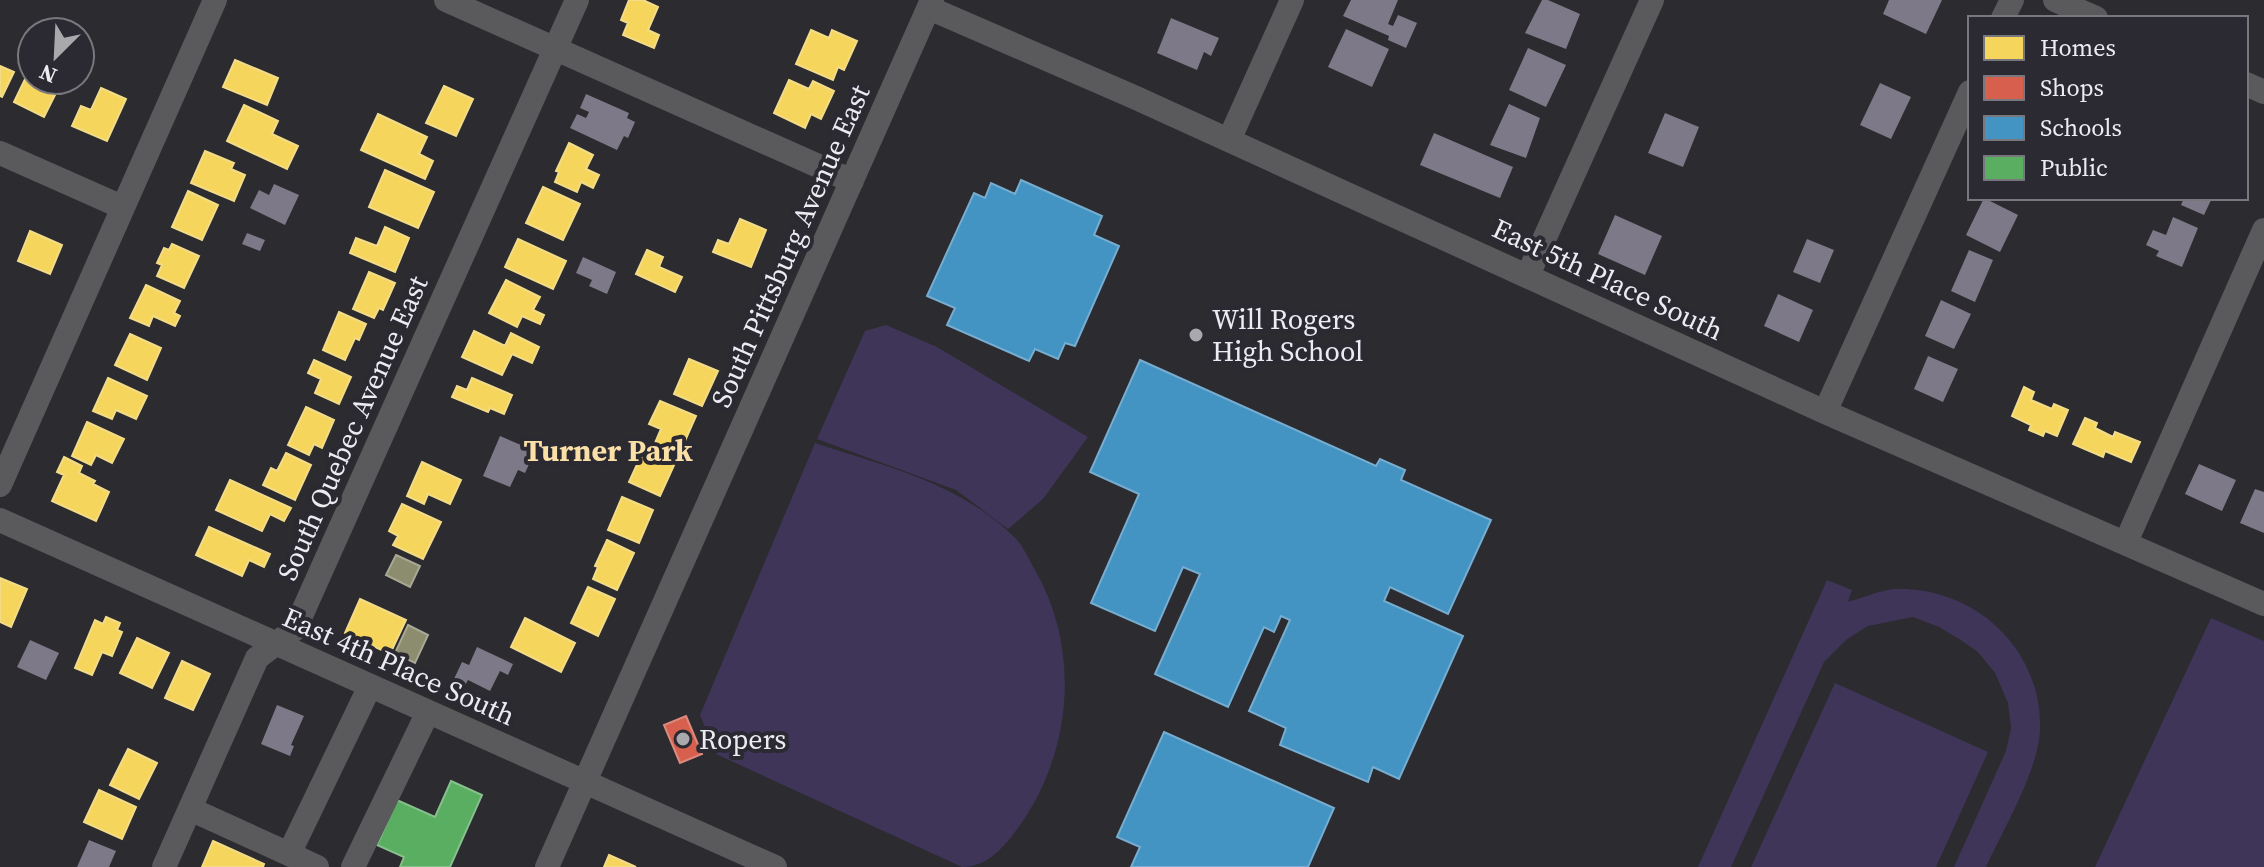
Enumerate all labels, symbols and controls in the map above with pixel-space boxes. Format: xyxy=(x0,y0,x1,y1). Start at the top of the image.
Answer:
north arrow xyxy=(16,16,96,96)
legend xyxy=(1968,16,2248,200)
text: Homes xyxy=(2040,31,2116,64)
text: N xyxy=(34,57,61,91)
text: Shops xyxy=(2040,71,2104,104)
street label: South Pittsburg Avenue East xyxy=(702,78,879,413)
text: Schools xyxy=(2040,111,2122,144)
text: Public xyxy=(2040,151,2108,184)
street label: East 5th Place South xyxy=(1487,209,1729,349)
street label: South Quebec Avenue East xyxy=(268,269,437,586)
place label: Will Rogers High School xyxy=(1212,300,1363,370)
marker: Will Rogers High School xyxy=(1187,326,1205,344)
district label: Turner Park xyxy=(523,430,693,471)
street label: East 4th Place South xyxy=(277,598,521,734)
place label: Ropers xyxy=(699,720,786,758)
marker: Ropers xyxy=(674,730,692,748)

